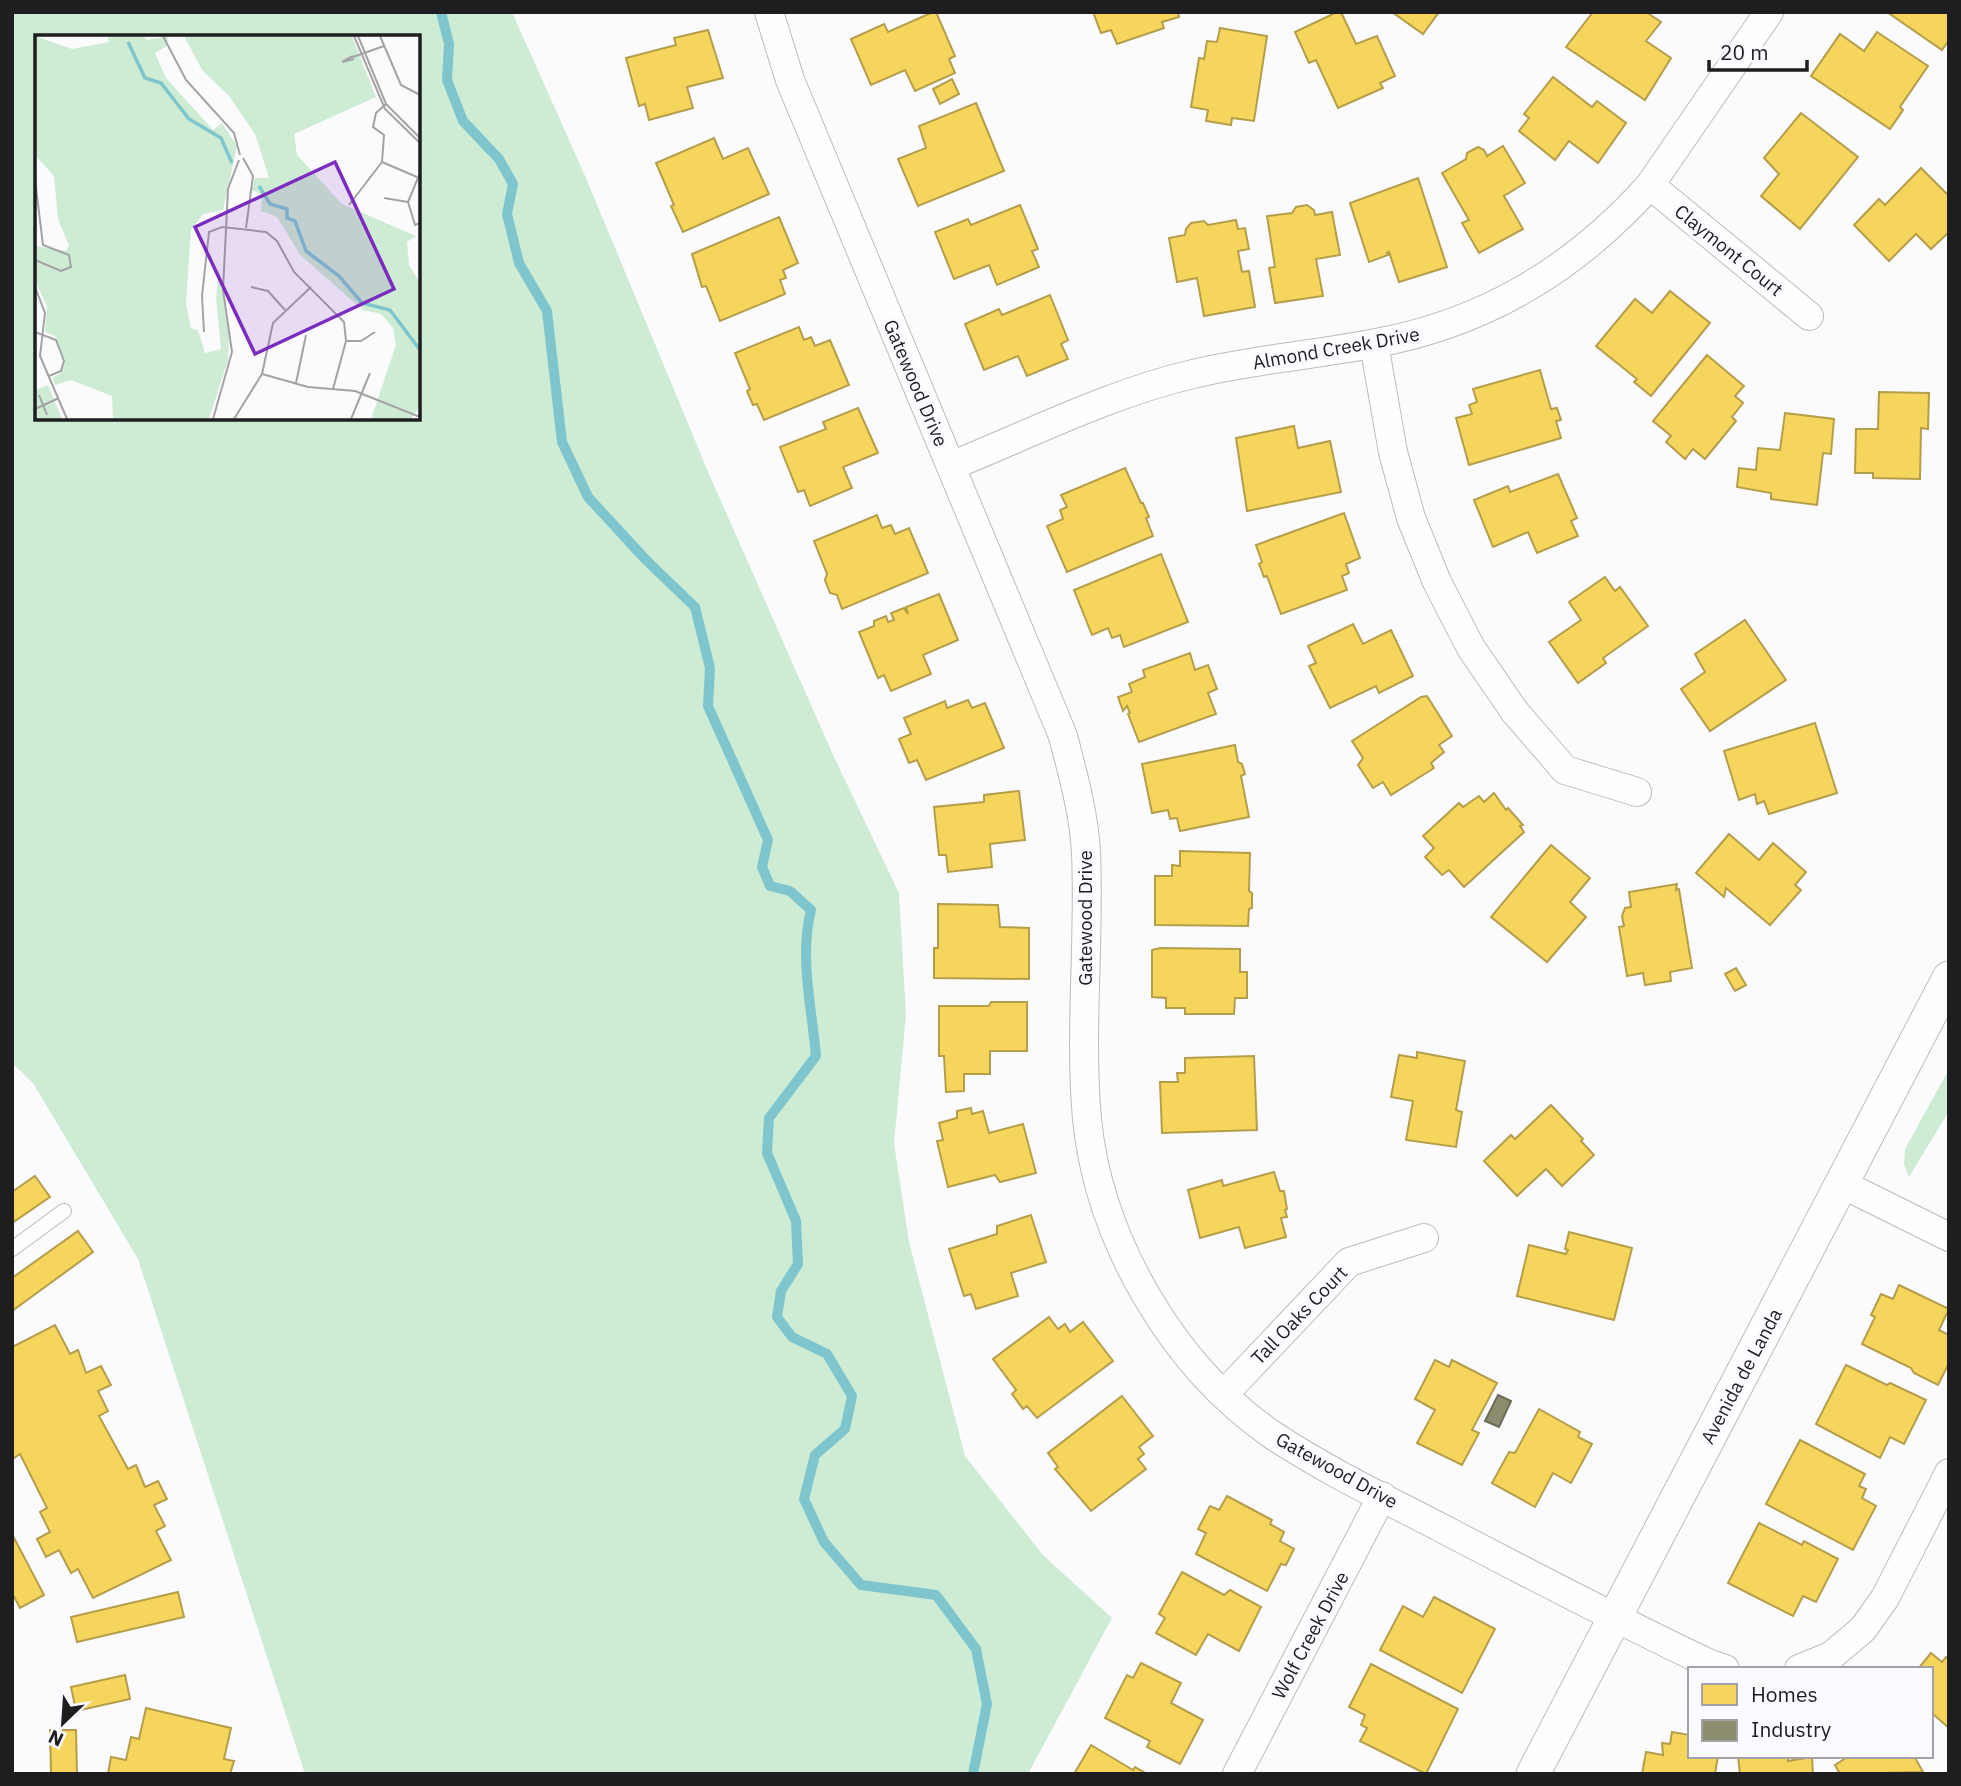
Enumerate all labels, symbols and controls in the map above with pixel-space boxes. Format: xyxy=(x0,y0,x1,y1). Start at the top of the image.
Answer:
scale bar xyxy=(1709,28,1807,72)
inset map xyxy=(35,35,420,420)
text: 20 m xyxy=(1720,38,1769,66)
street label: Claymont Court xyxy=(1670,199,1788,301)
street label: Gatewood Drive xyxy=(878,316,954,450)
street label: Almond Creek Drive xyxy=(1251,322,1421,374)
street label: Gatewood Drive xyxy=(1073,850,1097,986)
street label: Tall Oaks Court xyxy=(1246,1260,1352,1370)
street label: Avenida de Landa xyxy=(1695,1304,1787,1448)
street label: Gatewood Drive xyxy=(1272,1427,1402,1513)
street label: Wolf Creek Drive xyxy=(1266,1567,1354,1703)
legend xyxy=(1688,1667,1933,1758)
text: Homes xyxy=(1751,1680,1818,1708)
north arrow xyxy=(28,1688,98,1758)
text: Industry xyxy=(1751,1715,1832,1743)
text: N xyxy=(45,1725,67,1752)

